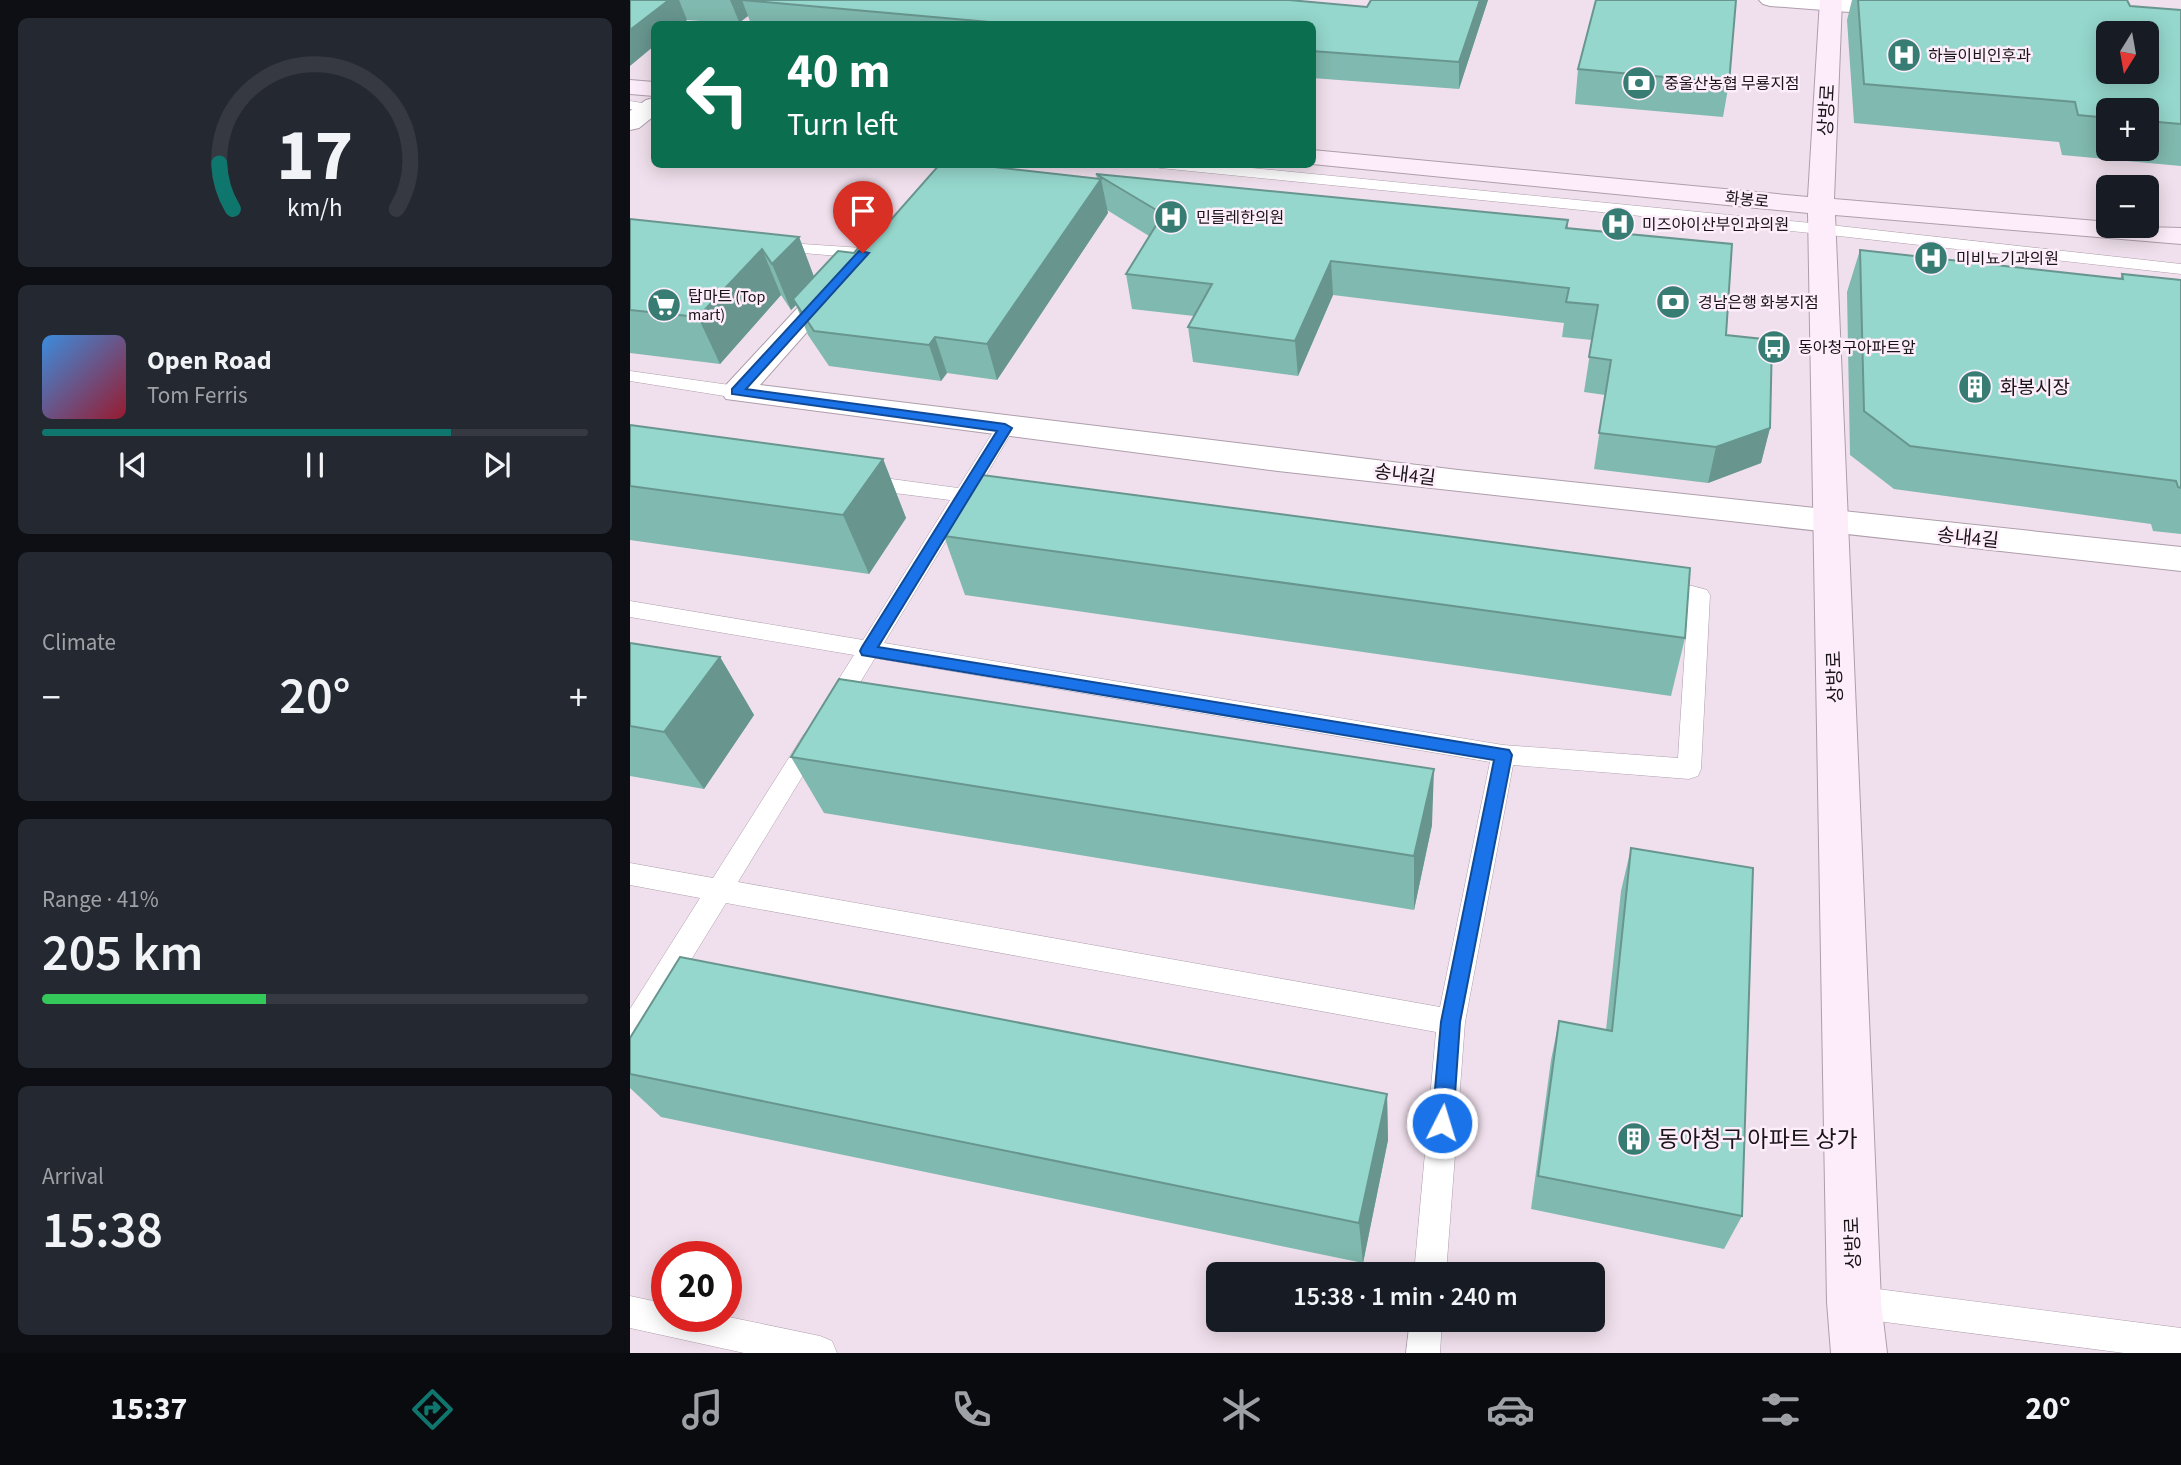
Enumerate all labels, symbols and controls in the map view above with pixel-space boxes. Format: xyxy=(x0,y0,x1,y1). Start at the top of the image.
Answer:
north arrow xyxy=(2096,21,2160,84)
map controls xyxy=(2096,21,2159,238)
hospital icon: 하늘이비인후과 xyxy=(1885,36,1923,74)
text: 40 m xyxy=(787,37,891,107)
place label: 하늘이비인후과 xyxy=(1928,45,2031,67)
icon: left xyxy=(672,49,763,140)
bank icon: 중울산농협 무룡지점 xyxy=(1620,64,1658,102)
place label: 중울산농협 무룡지점 xyxy=(1664,73,1800,95)
street label: 상방로 xyxy=(1813,83,1842,137)
button: + xyxy=(2096,98,2159,161)
text: Turn left xyxy=(787,102,898,148)
text: 17 xyxy=(277,104,353,208)
button: − xyxy=(2096,175,2159,238)
pin xyxy=(833,181,893,253)
street label: 화봉로 xyxy=(1724,187,1770,213)
text: km/h xyxy=(287,189,343,225)
icon: arrive xyxy=(844,192,882,230)
hospital icon: 민들레한의원 xyxy=(1152,198,1190,236)
hospital icon: 미즈아이산부인과의원 xyxy=(1599,205,1637,243)
place label: 민들레한의원 xyxy=(1196,207,1284,229)
place label: 미즈아이산부인과의원 xyxy=(1642,214,1789,236)
hospital icon: 미비뇨기과의원 xyxy=(1912,239,1950,277)
place label: 미비뇨기과의원 xyxy=(1956,248,2059,270)
bank icon: 경남은행 화봉지점 xyxy=(1654,283,1692,321)
supermarket icon: 탑마트 (Top mart) xyxy=(645,286,683,324)
place label: 탑마트 (Top mart) xyxy=(688,286,765,326)
place label: 경남은행 화봉지점 xyxy=(1698,292,1819,314)
bus stop icon: 동아청구아파트앞 xyxy=(1755,328,1793,366)
place label: 동아청구아파트앞 xyxy=(1798,337,1916,359)
text: Open Road xyxy=(147,342,272,379)
building icon: 화봉시장 xyxy=(1956,368,1994,406)
place label: 화봉시장 xyxy=(2000,375,2070,402)
text: Tom Ferris xyxy=(147,379,248,412)
icon: previous xyxy=(114,446,152,484)
icon: pause xyxy=(296,446,334,484)
icon: next xyxy=(478,446,516,484)
street label: 송내4길 xyxy=(1372,458,1437,493)
street label: 송내4길 xyxy=(1936,522,2000,555)
text: Climate xyxy=(42,626,116,659)
street label: 상방로 xyxy=(1821,650,1850,704)
text: 20° xyxy=(279,660,351,734)
text: − xyxy=(42,671,61,725)
text: + xyxy=(569,671,588,725)
text: Range · 41% xyxy=(42,883,159,916)
text: 205 km xyxy=(42,917,203,991)
position arrow xyxy=(1405,1086,1479,1160)
building icon: 동아청구 아파트 상가 xyxy=(1615,1120,1653,1158)
place label: 동아청구 아파트 상가 xyxy=(1658,1123,1858,1156)
text: Arrival xyxy=(42,1160,104,1193)
text: 15:38 xyxy=(42,1194,163,1268)
street label: 상방로 xyxy=(1839,1216,1868,1270)
speed limit sign: 20 xyxy=(651,1241,742,1332)
text: 15:38 · 1 min · 240 m xyxy=(1293,1278,1518,1315)
icon: directions xyxy=(408,1385,457,1434)
icon: music xyxy=(678,1385,727,1434)
icon: phone xyxy=(947,1385,996,1434)
icon: climate xyxy=(1217,1385,1266,1434)
icon: car xyxy=(1486,1385,1535,1434)
icon: filters xyxy=(1756,1385,1805,1434)
text: 15:37 xyxy=(110,1386,187,1432)
text: 20° xyxy=(2025,1386,2071,1432)

